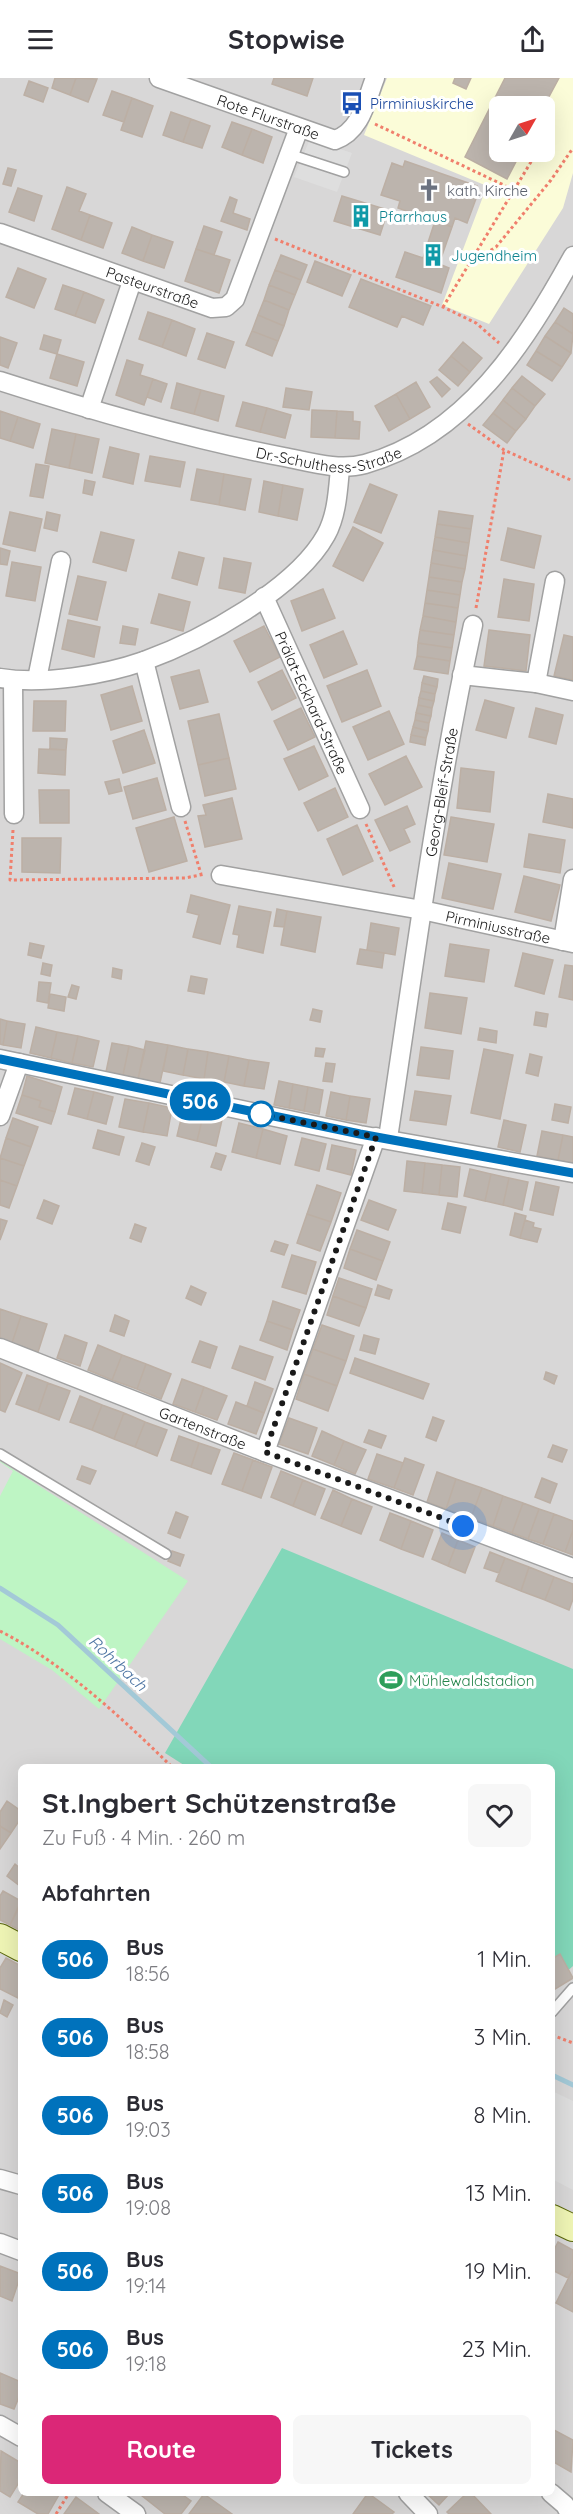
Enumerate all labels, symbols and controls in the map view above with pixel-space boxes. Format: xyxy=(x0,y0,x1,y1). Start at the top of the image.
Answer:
text: Stopwise xyxy=(228,22,345,56)
icon: menu xyxy=(24,23,57,56)
icon: share xyxy=(516,23,549,56)
street label: Rote Flurstraße xyxy=(215,90,322,143)
bus stop icon: Pirminiuskirche xyxy=(339,90,365,116)
place label: Pirminiuskirche xyxy=(370,94,474,113)
north arrow xyxy=(489,96,555,162)
map controls xyxy=(489,96,555,162)
church icon: kath. Kirche xyxy=(416,177,442,203)
place label: kath. Kirche xyxy=(447,181,528,200)
building icon: Pfarrhaus xyxy=(348,203,374,229)
place label: Pfarrhaus xyxy=(379,207,447,226)
building icon: Jugendheim xyxy=(420,242,446,268)
place label: Jugendheim xyxy=(451,246,537,265)
street label: Pasteurstraße xyxy=(104,262,202,312)
street label: Dr.-Schulthess-Straße xyxy=(254,442,404,476)
street label: Prälat-Eckhard-Straße xyxy=(271,628,353,777)
street label: Georg-Bleif-Straße xyxy=(421,726,462,858)
street label: Pirminiusstraße xyxy=(444,906,552,947)
line badge: 506 xyxy=(166,1082,234,1120)
text: 506 xyxy=(182,1088,218,1114)
unlabelled marker xyxy=(248,1101,274,1127)
street label: Gartenstraße xyxy=(157,1402,249,1453)
your location xyxy=(448,1511,478,1541)
water label: Rohrbach xyxy=(85,1631,152,1696)
sports icon: Mühlewaldstadion xyxy=(378,1667,404,1693)
place label: Mühlewaldstadion xyxy=(409,1671,534,1690)
button: heart xyxy=(468,1784,531,1847)
text: St.Ingbert Schützenstraße xyxy=(42,1785,397,1820)
text: Zu Fuß · 4 Min. · 260 m xyxy=(42,1825,245,1850)
text: Abfahrten xyxy=(42,1879,151,1907)
text: Bus xyxy=(126,1933,164,1961)
text: 1 Min. xyxy=(477,1945,531,1973)
text: 506 xyxy=(57,1946,93,1972)
text: 18:56 xyxy=(126,1961,170,1986)
text: Bus xyxy=(126,2011,164,2039)
text: 3 Min. xyxy=(474,2023,531,2051)
text: 506 xyxy=(57,2024,93,2050)
text: 18:58 xyxy=(126,2039,170,2064)
text: Bus xyxy=(126,2089,164,2117)
text: 8 Min. xyxy=(474,2101,531,2129)
text: 506 xyxy=(57,2102,93,2128)
text: 19:03 xyxy=(126,2117,171,2142)
text: Bus xyxy=(126,2167,164,2195)
text: 13 Min. xyxy=(466,2179,531,2207)
text: 506 xyxy=(57,2180,93,2206)
text: 19:08 xyxy=(126,2195,171,2220)
text: Bus xyxy=(126,2245,164,2273)
text: 19 Min. xyxy=(465,2257,531,2285)
text: 506 xyxy=(57,2258,93,2284)
text: 19:14 xyxy=(126,2273,166,2298)
text: Bus xyxy=(126,2323,164,2351)
text: 23 Min. xyxy=(462,2335,531,2363)
text: 506 xyxy=(57,2336,93,2362)
text: 19:18 xyxy=(126,2351,167,2376)
button: Route xyxy=(42,2415,281,2484)
button: Tickets xyxy=(293,2415,531,2484)

